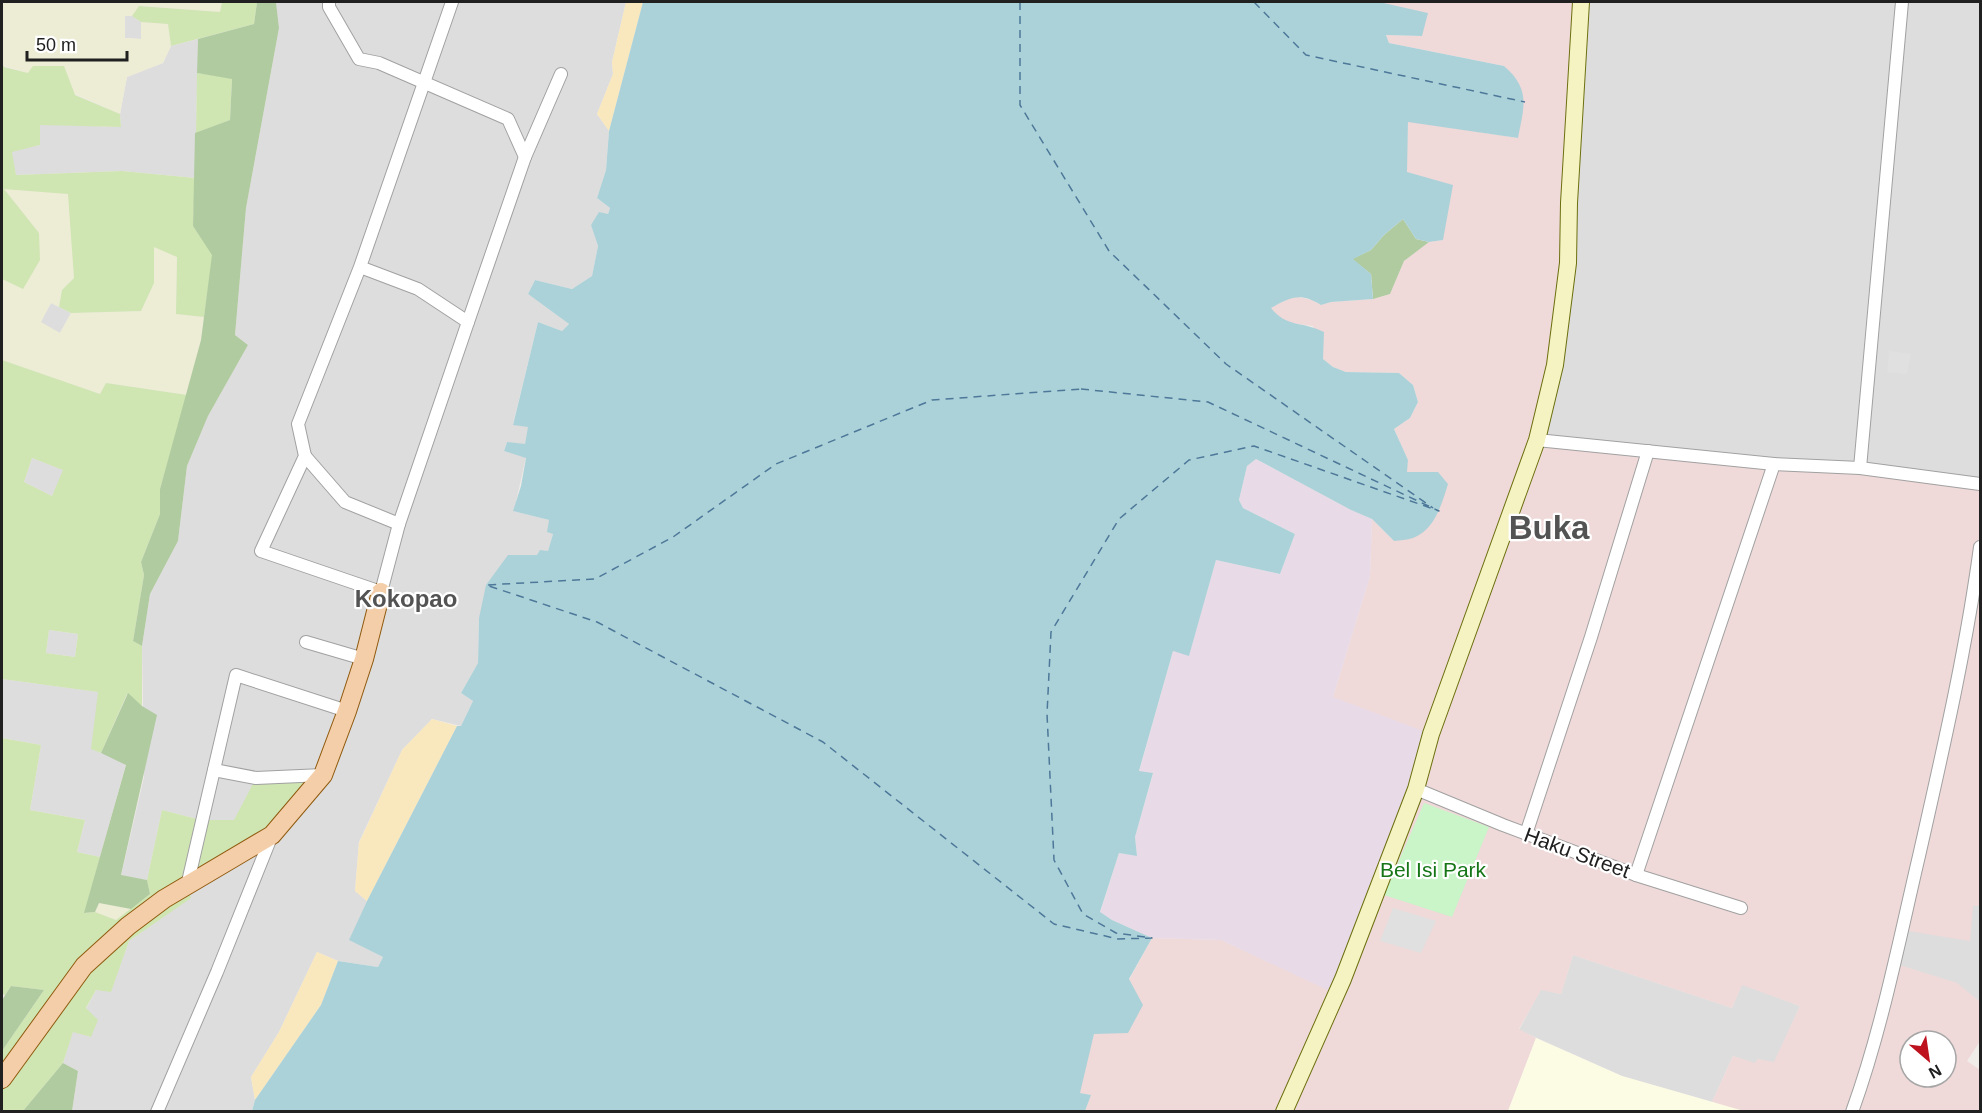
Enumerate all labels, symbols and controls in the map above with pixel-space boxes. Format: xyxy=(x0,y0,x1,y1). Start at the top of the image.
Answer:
scale bar xyxy=(27,24,128,62)
text: 50 m xyxy=(36,35,76,55)
district label: Buka xyxy=(1509,509,1590,546)
district label: Kokopao xyxy=(355,585,457,612)
street label: Haku Street xyxy=(1521,823,1633,882)
park label: Bel Isi Park xyxy=(1380,858,1487,881)
north arrow xyxy=(1898,1029,1958,1089)
text: N xyxy=(1926,1061,1944,1082)

